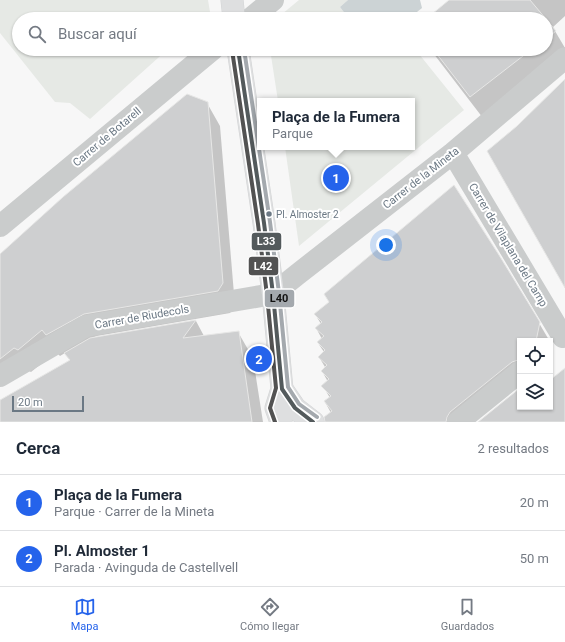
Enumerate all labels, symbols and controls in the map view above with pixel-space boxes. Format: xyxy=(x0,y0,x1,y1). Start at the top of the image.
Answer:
search box xyxy=(12,12,553,56)
icon: search xyxy=(26,23,48,45)
text: Buscar aquí xyxy=(58,25,137,43)
popup xyxy=(257,98,415,150)
street label: Carrer de Botarell xyxy=(70,105,144,169)
text: Plaça de la Fumera xyxy=(272,108,400,126)
text: Parque xyxy=(272,126,313,141)
street label: Carrer de la Mineta xyxy=(380,144,462,212)
pin: 1 xyxy=(323,163,349,193)
street label: Carrer de Vilaplana del Camp xyxy=(466,181,550,309)
marker: Pl. Almoster 2 xyxy=(264,209,274,219)
place label: Pl. Almoster 2 xyxy=(276,209,339,220)
line badge: L33 xyxy=(251,232,282,251)
text: L33 xyxy=(257,235,275,248)
your location xyxy=(376,235,396,255)
line badge: L42 xyxy=(248,256,279,276)
text: L42 xyxy=(254,260,272,273)
line badge: L40 xyxy=(264,289,295,308)
text: L40 xyxy=(270,292,288,305)
street label: Carrer de Riudecols xyxy=(94,302,190,332)
map controls xyxy=(517,338,553,410)
button: locate xyxy=(517,338,553,374)
pin: 2 xyxy=(246,344,272,374)
button: layers xyxy=(517,374,553,410)
scale bar xyxy=(12,394,84,413)
text: 20 m xyxy=(18,396,43,409)
text: Cerca xyxy=(16,438,60,458)
text: 2 resultados xyxy=(477,441,549,456)
text: Plaça de la Fumera xyxy=(54,486,182,504)
text: 1 xyxy=(25,495,33,510)
text: 20 m xyxy=(520,495,549,510)
text: Parque · Carrer de la Mineta xyxy=(54,504,214,519)
text: Pl. Almoster 1 xyxy=(54,542,150,560)
text: 2 xyxy=(25,551,33,566)
text: 50 m xyxy=(520,551,549,566)
text: Parada · Avinguda de Castellvell xyxy=(54,560,238,575)
tab: Mapa xyxy=(71,596,99,633)
tab: Cómo llegar xyxy=(240,596,299,633)
tab: Guardados xyxy=(441,596,494,633)

